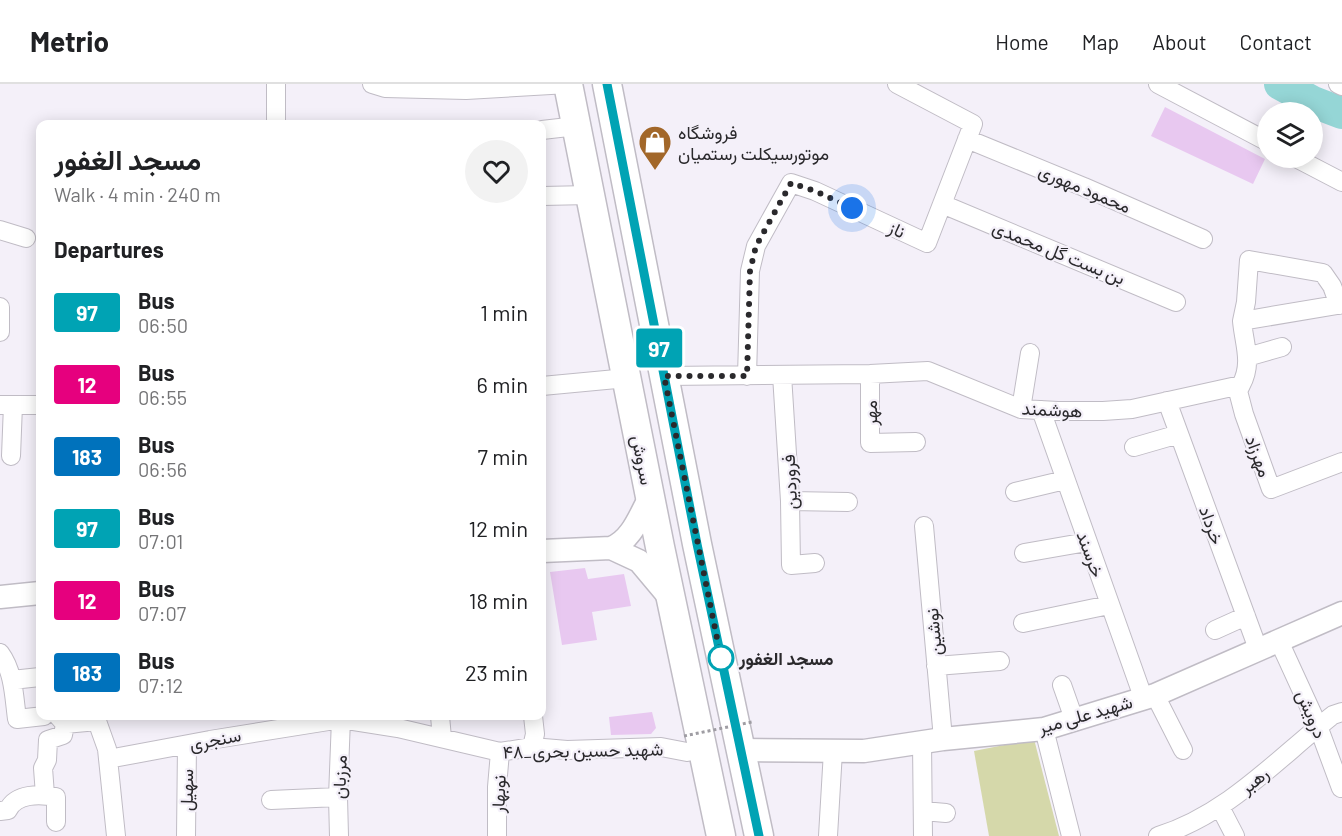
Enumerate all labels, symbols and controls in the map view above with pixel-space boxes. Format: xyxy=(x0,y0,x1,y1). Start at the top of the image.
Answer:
text: Metrio xyxy=(30,24,109,58)
text: Home xyxy=(995,29,1049,54)
text: Map xyxy=(1082,29,1119,54)
text: About xyxy=(1152,29,1207,54)
text: Contact xyxy=(1240,29,1312,54)
map controls xyxy=(1257,102,1323,168)
button: layers xyxy=(1257,102,1323,168)
place label: فروشگاه موتورسیکلت رستمیان xyxy=(678,121,829,165)
shop icon: فروشگاه موتورسیکلت رستمیان xyxy=(637,124,673,171)
button: heart xyxy=(465,140,528,203)
text: مسجد الغفور xyxy=(54,142,201,176)
street label: محمود مهوری xyxy=(1035,159,1134,218)
text: Walk · 4 min · 240 m xyxy=(54,182,221,206)
your location xyxy=(837,193,867,223)
street label: ناز xyxy=(884,215,909,243)
street label: بن بست گل محمدی xyxy=(989,215,1128,290)
text: Departures xyxy=(54,236,164,262)
text: Bus xyxy=(138,287,175,313)
text: 1 min xyxy=(480,299,528,325)
text: 97 xyxy=(76,300,98,325)
text: 06:50 xyxy=(138,313,188,337)
line badge: 97 xyxy=(632,328,686,368)
text: 97 xyxy=(648,336,670,361)
text: Bus xyxy=(138,359,175,385)
text: 6 min xyxy=(477,371,528,397)
text: 12 xyxy=(77,372,97,397)
text: 06:55 xyxy=(138,385,187,409)
street label: هوشمند xyxy=(1021,396,1083,423)
street label: مهر xyxy=(859,400,882,427)
text: Bus xyxy=(138,431,175,457)
street label: مهرزاد xyxy=(1240,432,1277,480)
street label: سروش xyxy=(626,433,659,487)
text: 7 min xyxy=(478,443,528,469)
text: 183 xyxy=(72,444,102,469)
street label: فروردین xyxy=(777,454,802,510)
text: 06:56 xyxy=(138,457,187,481)
text: Bus xyxy=(138,503,175,529)
street label: خرداد xyxy=(1194,503,1229,547)
text: 12 min xyxy=(468,515,528,541)
text: 97 xyxy=(76,516,98,541)
street label: خرسند xyxy=(1072,528,1109,580)
text: 07:01 xyxy=(138,529,183,553)
text: Bus xyxy=(138,575,175,601)
text: 18 min xyxy=(469,587,528,613)
text: 12 xyxy=(77,588,97,613)
text: 07:07 xyxy=(138,601,186,625)
street label: نوشین xyxy=(920,607,947,657)
marker: مسجد الغفور xyxy=(708,645,734,671)
text: Bus xyxy=(138,647,175,673)
place label: مسجد الغفور xyxy=(738,647,834,670)
text: 23 min xyxy=(465,659,528,685)
text: 183 xyxy=(72,660,102,685)
text: 07:12 xyxy=(138,673,183,697)
street label: درویش xyxy=(1291,687,1332,742)
street label: شهید علی میر xyxy=(1034,690,1135,739)
street label: سنجری xyxy=(187,723,243,756)
street label: ۴۸_شهید حسین بحری xyxy=(502,738,664,763)
street label: مرزبان xyxy=(327,755,352,800)
street label: رهبر xyxy=(1234,762,1273,800)
street label: سهیل xyxy=(175,769,198,811)
street label: نوبهار xyxy=(486,774,511,815)

